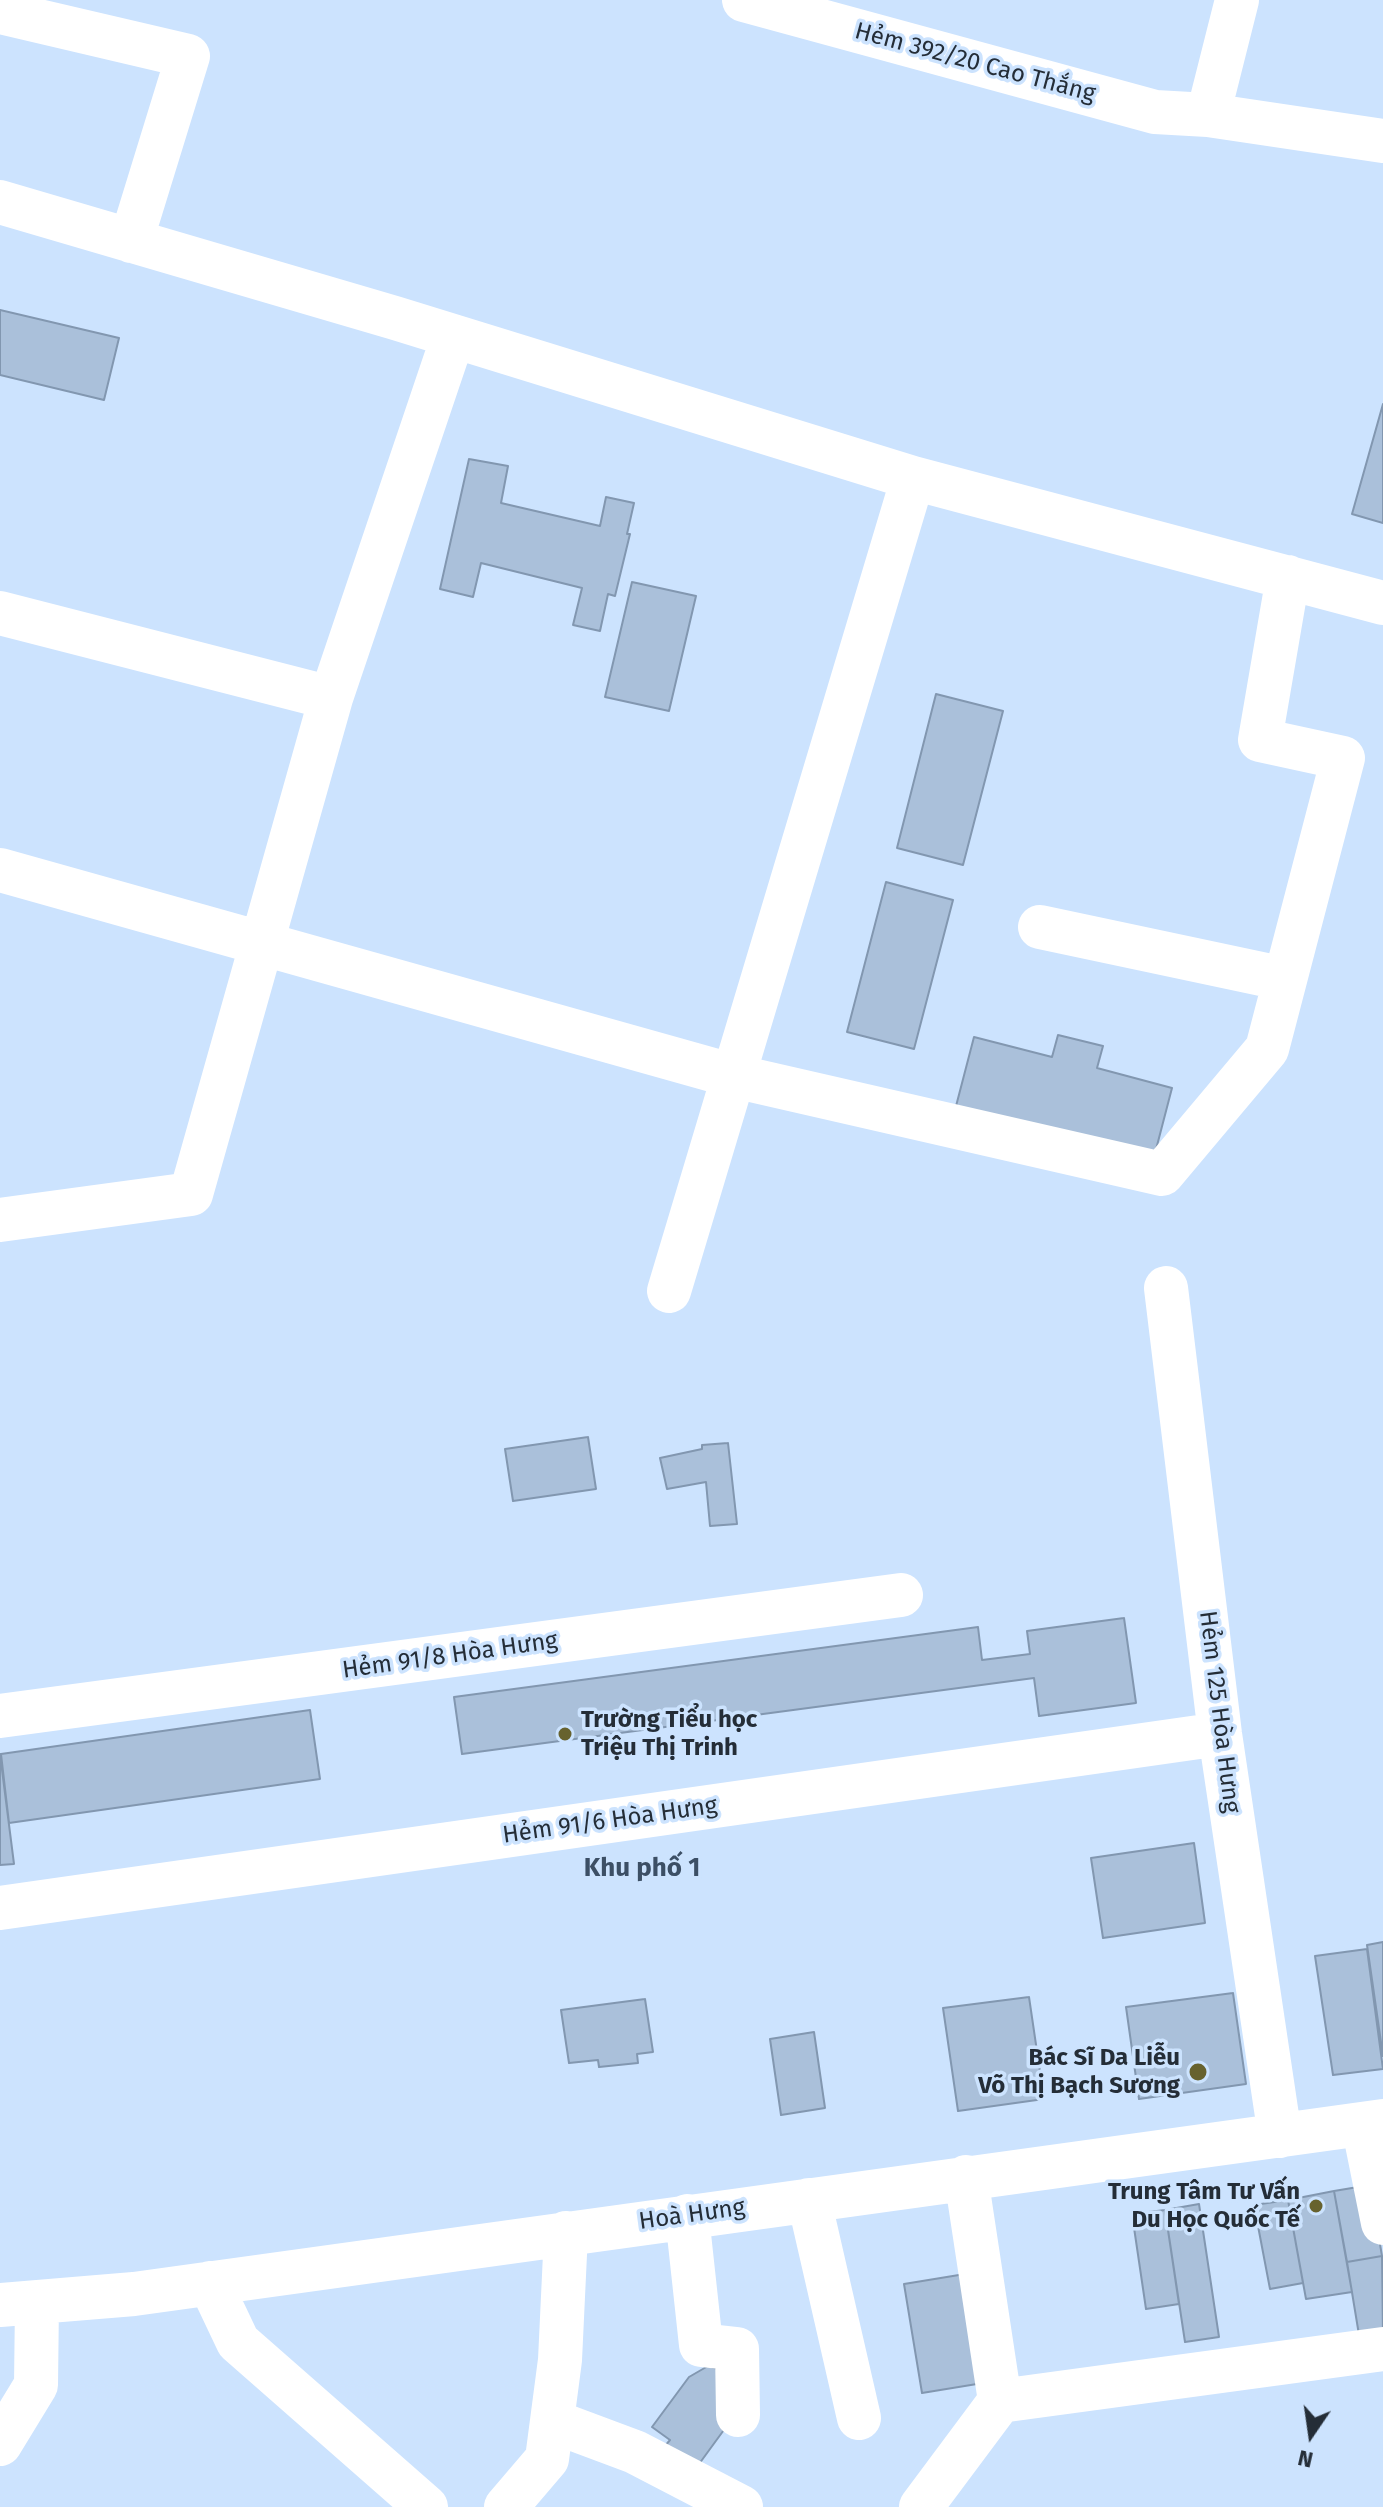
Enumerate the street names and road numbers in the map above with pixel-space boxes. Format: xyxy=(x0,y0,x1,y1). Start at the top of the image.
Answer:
street label: Hẻm 392/20 Cao Thắng xyxy=(852,17,1098,109)
street label: Hẻm 125 Hòa Hưng xyxy=(1192,1609,1246,1815)
street label: Hẻm 91/8 Hòa Hưng xyxy=(341,1627,559,1685)
street label: Hẻm 91/6 Hòa Hưng xyxy=(501,1792,719,1850)
street label: Hoà Hưng xyxy=(637,2193,747,2237)

